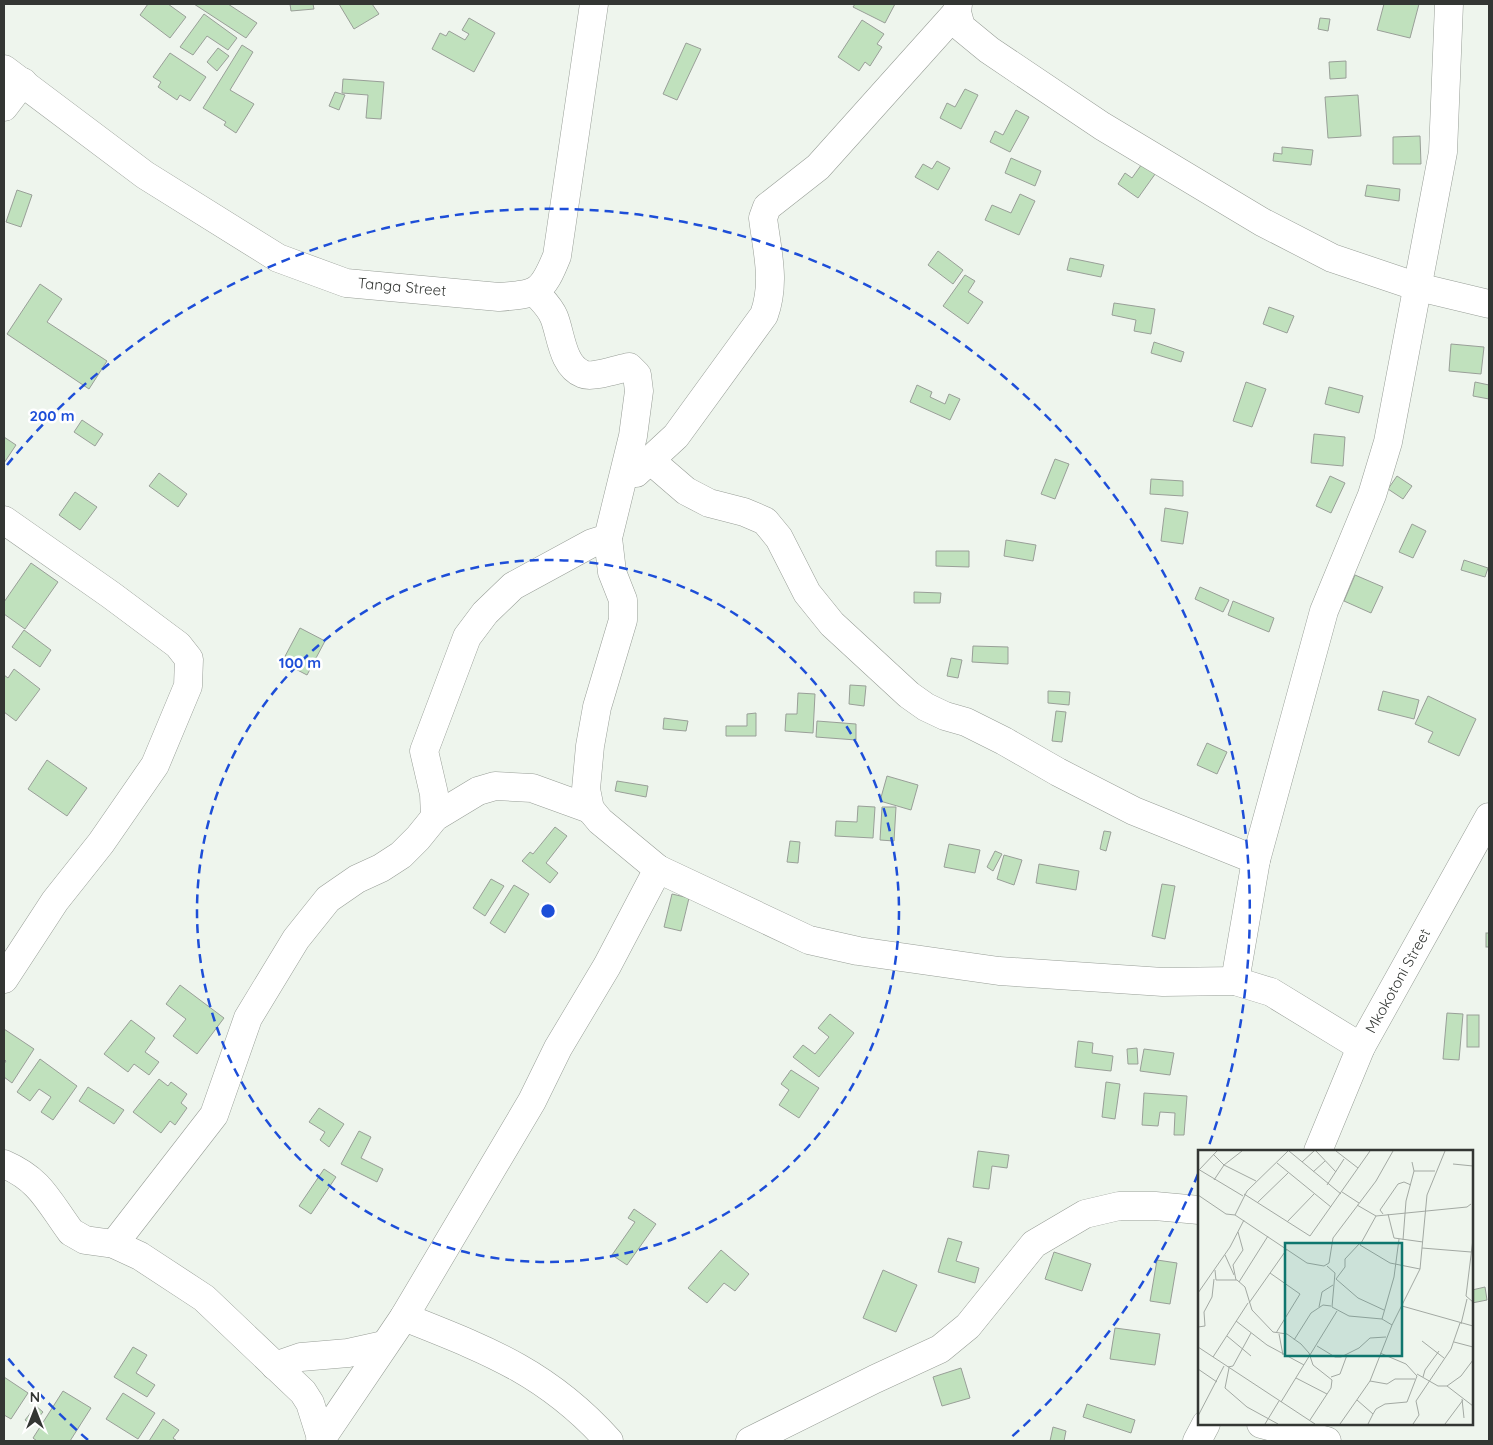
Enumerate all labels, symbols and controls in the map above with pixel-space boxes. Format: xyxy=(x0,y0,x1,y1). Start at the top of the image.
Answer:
street label: Tanga Street xyxy=(357,273,447,300)
text: 200 m xyxy=(30,406,75,425)
text: 100 m xyxy=(279,653,321,672)
centre of rings xyxy=(539,902,557,920)
street label: Mkokotoni Street xyxy=(1361,925,1434,1037)
inset map xyxy=(1198,1150,1473,1425)
north arrow xyxy=(10,1385,60,1435)
text: N xyxy=(30,1388,40,1406)

